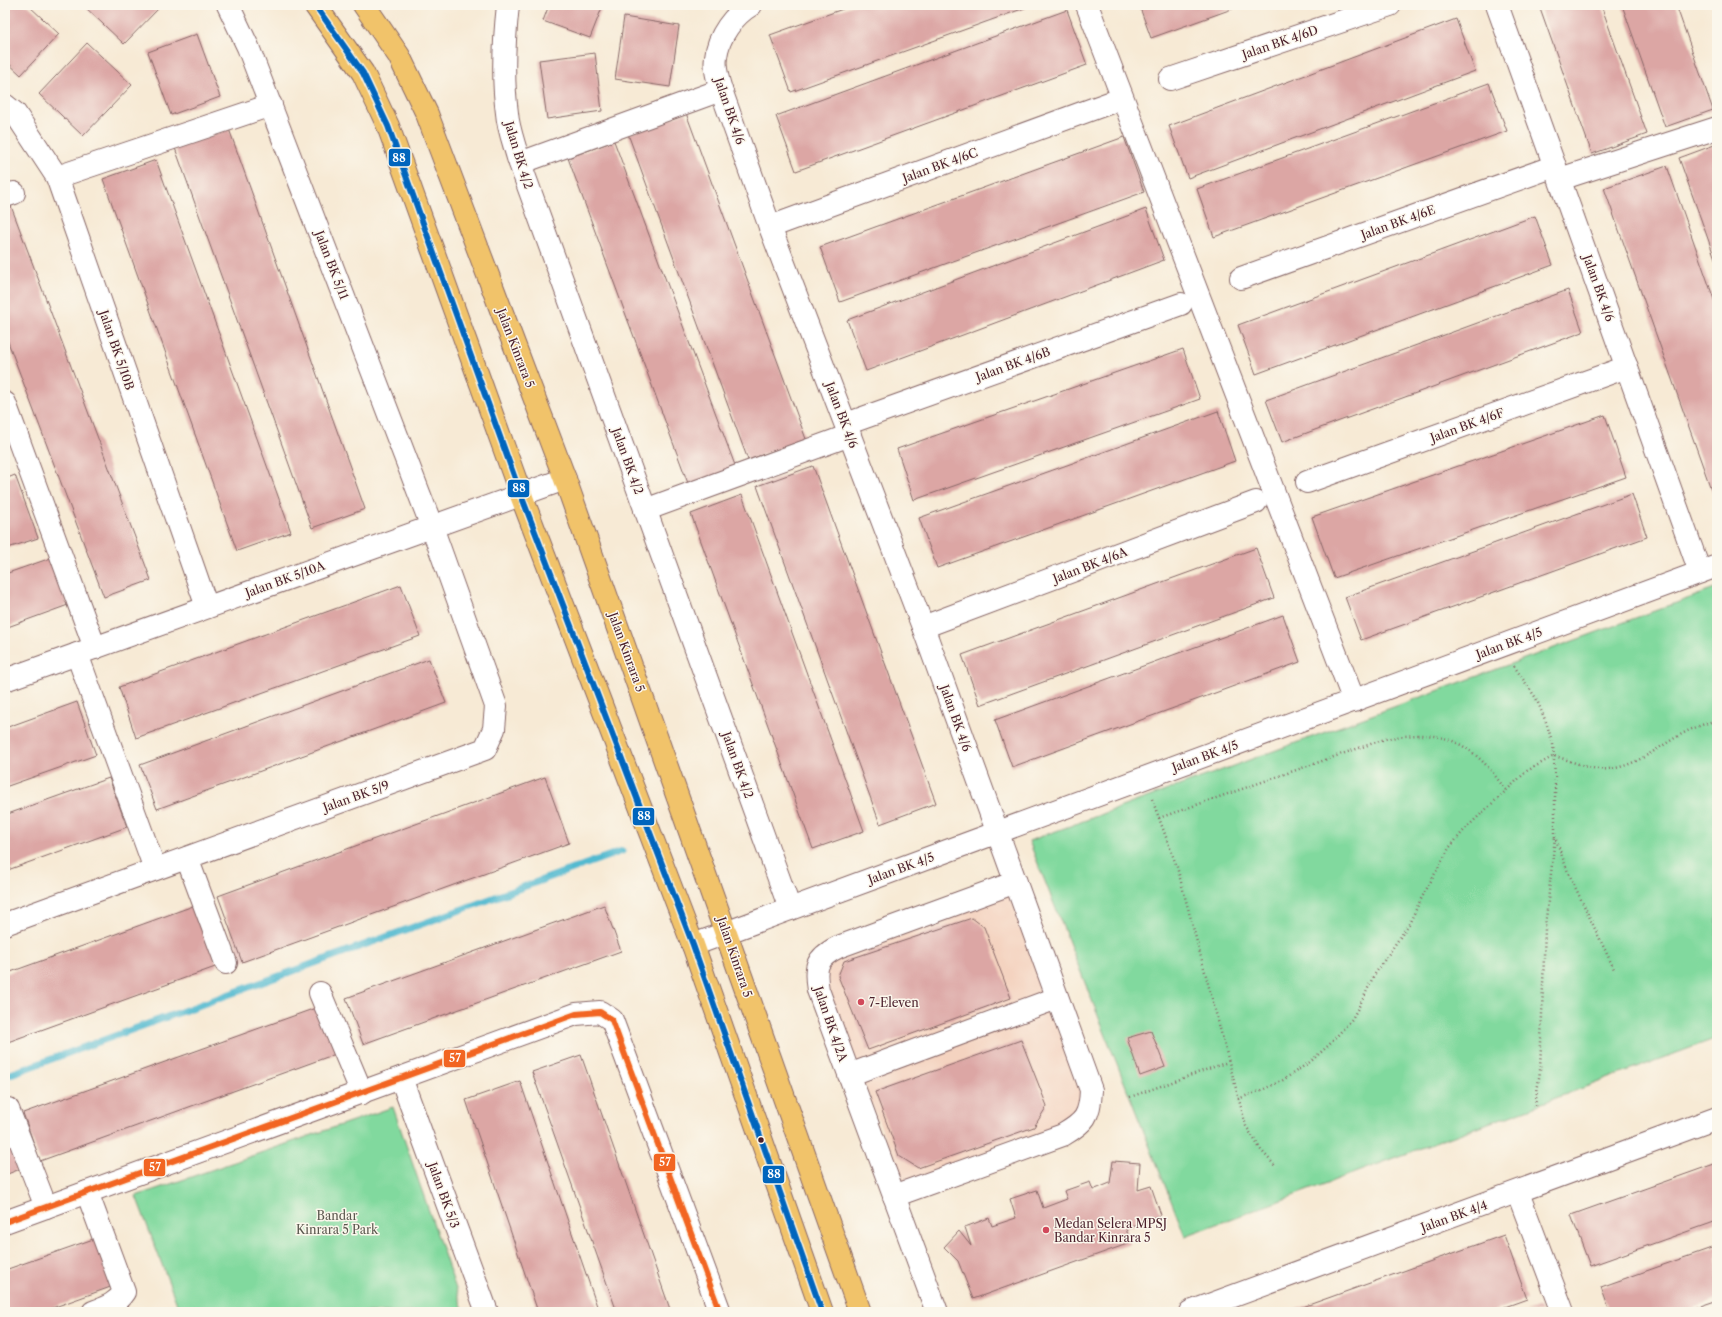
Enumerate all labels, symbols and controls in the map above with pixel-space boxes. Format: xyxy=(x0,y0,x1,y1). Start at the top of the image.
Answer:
street label: Jalan BK 4/6D xyxy=(1238,22,1320,63)
street label: Jalan BK 4/6 xyxy=(711,74,748,146)
street label: Jalan BK 4/2 xyxy=(501,118,536,191)
street label: Jalan BK 4/6C xyxy=(898,144,980,186)
line badge: 88 xyxy=(388,148,411,167)
text: 88 xyxy=(392,151,406,165)
street label: Jalan BK 4/6E xyxy=(1357,202,1437,243)
street label: Jalan BK 5/11 xyxy=(311,227,352,301)
street label: Jalan BK 4/6 xyxy=(1579,251,1618,323)
street label: Jalan Kinrara 5 xyxy=(493,304,538,390)
street label: Jalan BK 5/10B xyxy=(96,306,138,392)
street label: Jalan BK 4/6B xyxy=(972,344,1052,385)
street label: Jalan BK 4/6 xyxy=(822,378,861,450)
street label: Jalan BK 4/6F xyxy=(1426,405,1506,446)
street label: Jalan BK 4/2 xyxy=(608,424,647,496)
line badge: 88 xyxy=(507,479,530,498)
text: 88 xyxy=(512,481,526,495)
street label: Jalan BK 4/6A xyxy=(1049,544,1130,587)
street label: Jalan BK 5/10A xyxy=(241,557,328,601)
street label: Jalan Kinrara 5 xyxy=(605,608,648,694)
street label: Jalan BK 4/5 xyxy=(1472,624,1544,663)
street label: Jalan BK 4/6 xyxy=(936,681,975,753)
street label: Jalan BK 4/2 xyxy=(718,728,757,800)
street label: Jalan BK 4/5 xyxy=(1168,737,1240,776)
street label: Jalan BK 5/9 xyxy=(319,777,391,816)
line badge: 88 xyxy=(632,807,655,826)
text: 88 xyxy=(637,809,651,823)
street label: Jalan BK 4/5 xyxy=(864,849,936,888)
street label: Jalan Kinrara 5 xyxy=(714,913,756,999)
street label: Jalan BK 4/2A xyxy=(810,982,851,1065)
place label: 7-Eleven xyxy=(869,995,919,1010)
marker: 7-Eleven xyxy=(856,997,866,1007)
line badge: 57 xyxy=(443,1049,466,1068)
text: 57 xyxy=(449,1051,461,1065)
unlabelled marker xyxy=(756,1135,766,1145)
line badge: 57 xyxy=(653,1153,676,1172)
text: 57 xyxy=(659,1155,671,1169)
line badge: 57 xyxy=(143,1158,166,1177)
street label: Jalan BK 5/3 xyxy=(424,1158,463,1230)
text: 57 xyxy=(149,1160,161,1174)
line badge: 88 xyxy=(762,1165,785,1184)
text: 88 xyxy=(767,1167,781,1181)
street label: Jalan BK 4/4 xyxy=(1417,1197,1489,1236)
park label: Bandar Kinrara 5 Park xyxy=(296,1208,379,1237)
place label: Medan Selera MPSJ Bandar Kinrara 5 xyxy=(1054,1216,1167,1245)
marker: Medan Selera MPSJ Bandar Kinrara 5 xyxy=(1041,1225,1051,1235)

